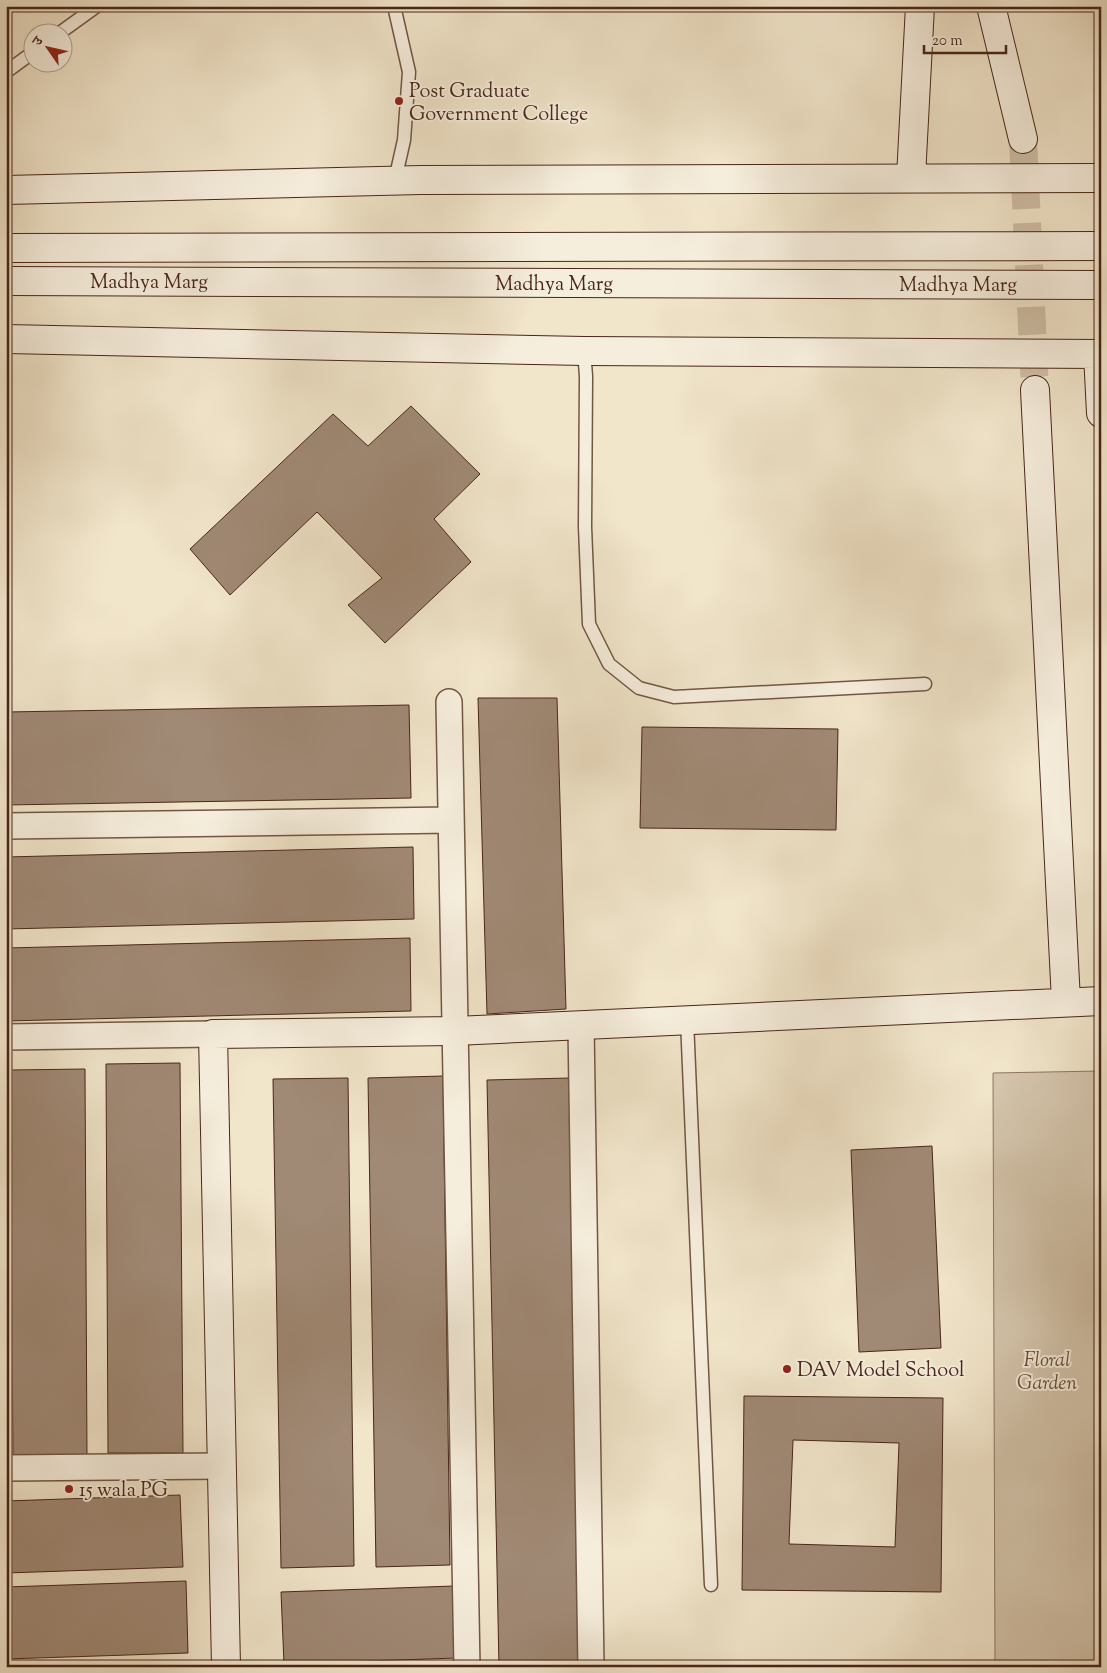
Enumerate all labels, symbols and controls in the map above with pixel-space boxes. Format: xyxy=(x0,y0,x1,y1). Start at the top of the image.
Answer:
north arrow xyxy=(22,22,72,72)
scale bar xyxy=(924,22,1007,54)
text: 20 m xyxy=(932,31,963,52)
text: उ xyxy=(28,33,50,51)
place label: Post Graduate Government College xyxy=(409,78,588,130)
marker: Post Graduate Government College xyxy=(393,95,405,107)
street label: Madhya Marg xyxy=(90,269,208,298)
street label: Madhya Marg xyxy=(495,271,613,300)
street label: Madhya Marg xyxy=(899,272,1017,301)
park label: Floral Garden xyxy=(1017,1347,1077,1399)
place label: DAV Model School xyxy=(797,1357,965,1386)
marker: DAV Model School xyxy=(781,1363,793,1375)
place label: 15 wala PG xyxy=(79,1477,168,1506)
marker: 15 wala PG xyxy=(63,1483,75,1495)

